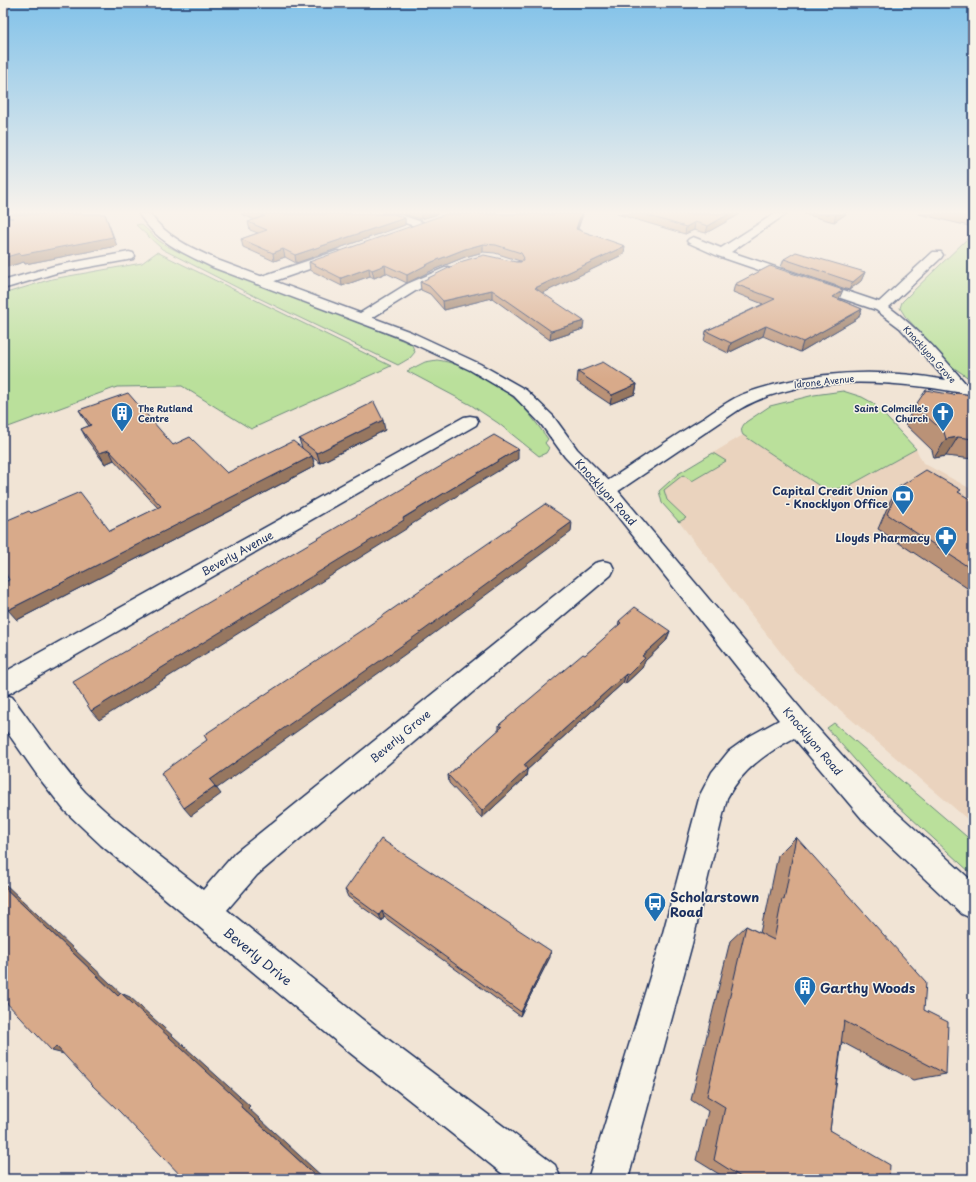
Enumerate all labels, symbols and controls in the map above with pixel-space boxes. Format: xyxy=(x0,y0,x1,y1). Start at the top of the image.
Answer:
street label: Knocklyon Grove xyxy=(900,322,960,386)
street label: Idrone Avenue xyxy=(793,371,855,391)
building icon: The Rutland Centre xyxy=(109,400,135,433)
church icon: Saint Colmcille's Church xyxy=(930,400,956,433)
place label: The Rutland Centre xyxy=(138,401,193,425)
place label: Saint Colmcille's Church xyxy=(854,401,929,425)
street label: Knocklyon Road xyxy=(571,455,641,529)
place label: Capital Credit Union - Knocklyon Office xyxy=(772,482,888,512)
bank icon: Capital Credit Union - Knocklyon Office xyxy=(890,483,916,516)
pharmacy icon: Lloyds Pharmacy xyxy=(933,524,959,557)
street label: Beverly Avenue xyxy=(198,526,276,580)
place label: Lloyds Pharmacy xyxy=(836,529,930,546)
street label: Knocklyon Road xyxy=(779,703,847,779)
street label: Beverly Grove xyxy=(366,705,434,767)
place label: Scholarstown Road xyxy=(670,887,759,921)
bus stop icon: Scholarstown Road xyxy=(642,890,668,923)
street label: Beverly Drive xyxy=(220,922,296,990)
building icon: Garthy Woods xyxy=(792,974,818,1007)
place label: Garthy Woods xyxy=(820,978,915,997)

